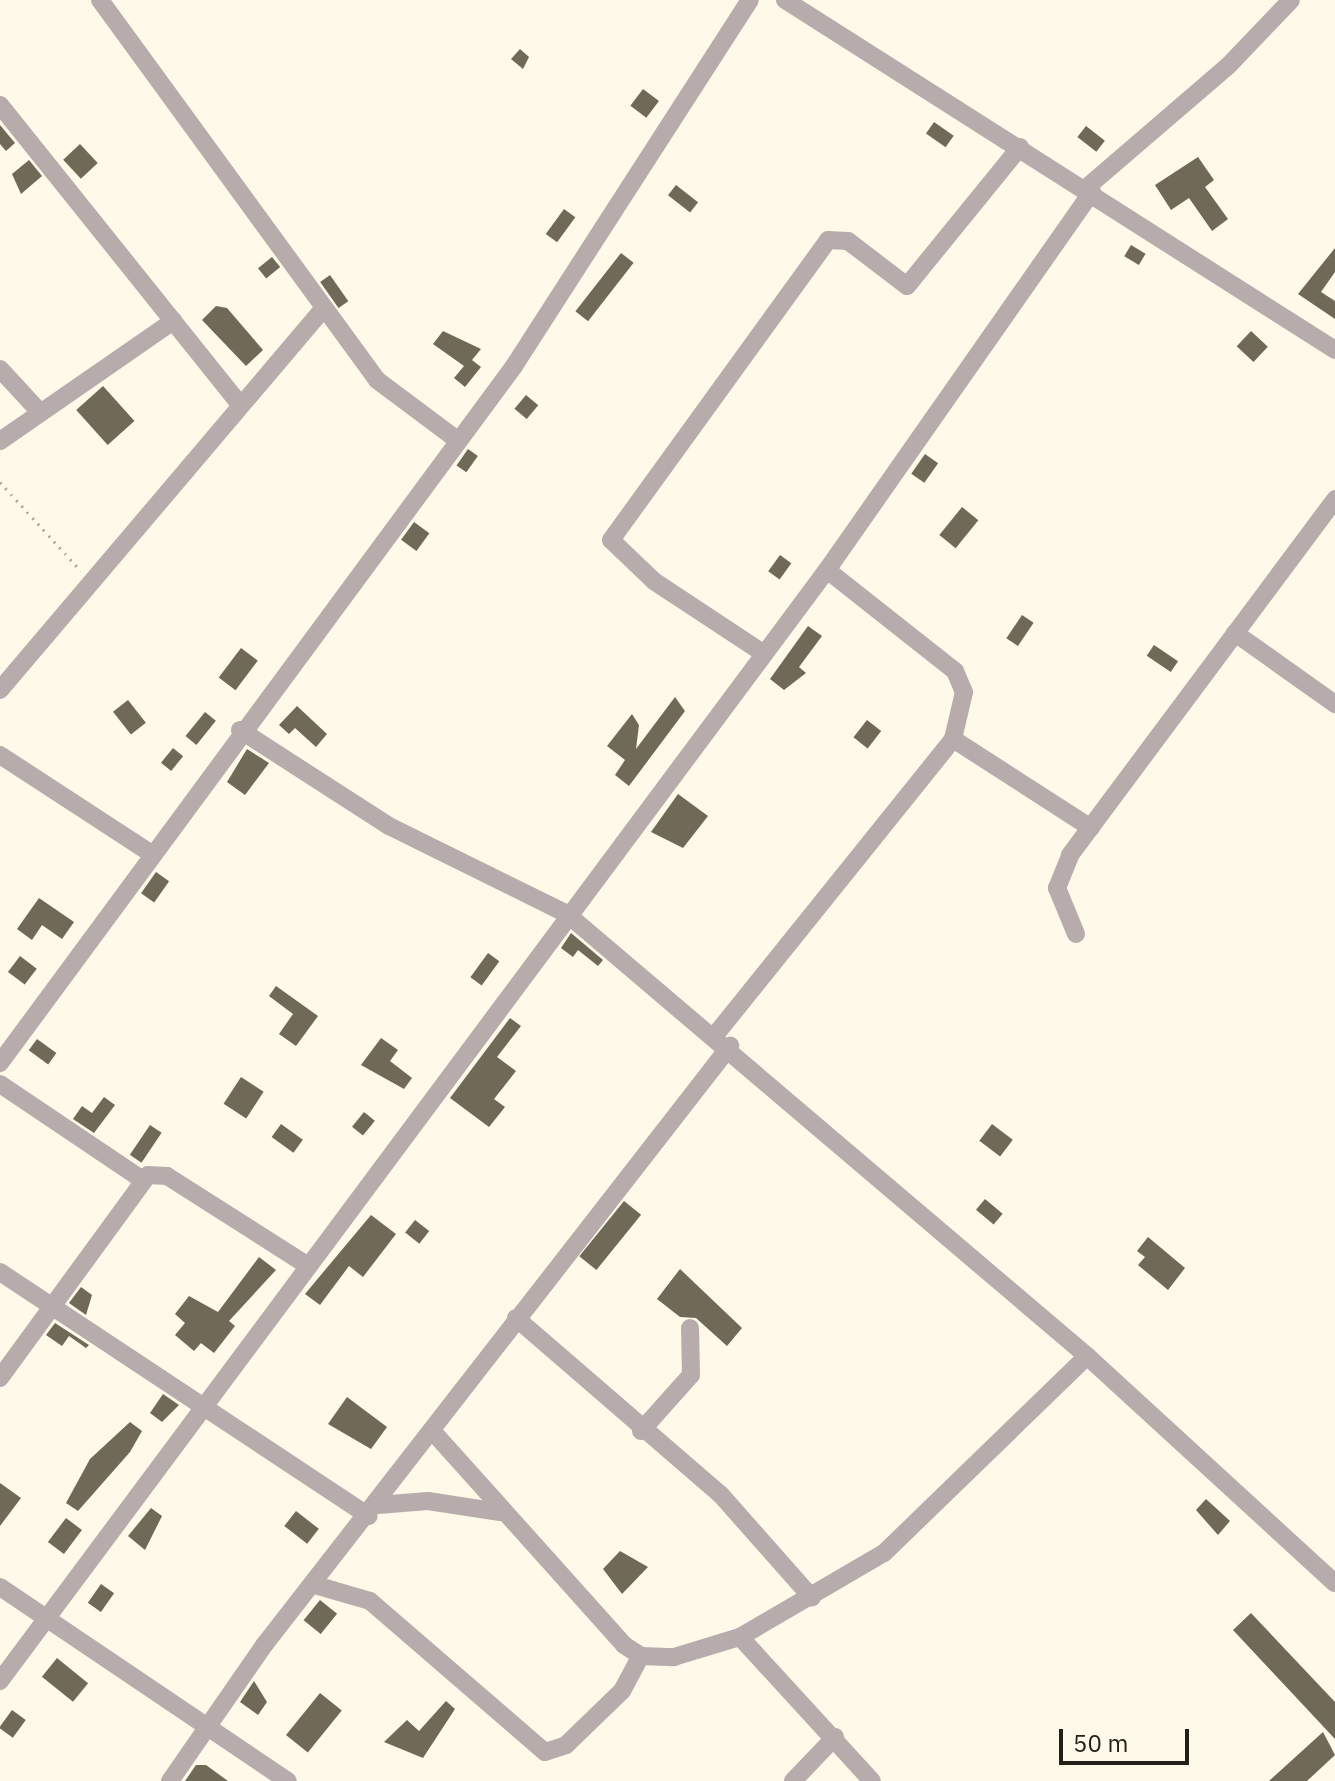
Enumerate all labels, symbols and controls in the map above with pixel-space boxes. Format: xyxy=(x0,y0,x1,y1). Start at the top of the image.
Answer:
scale bar xyxy=(1063,1713,1193,1763)
text: 50 m xyxy=(1073,1727,1128,1759)

